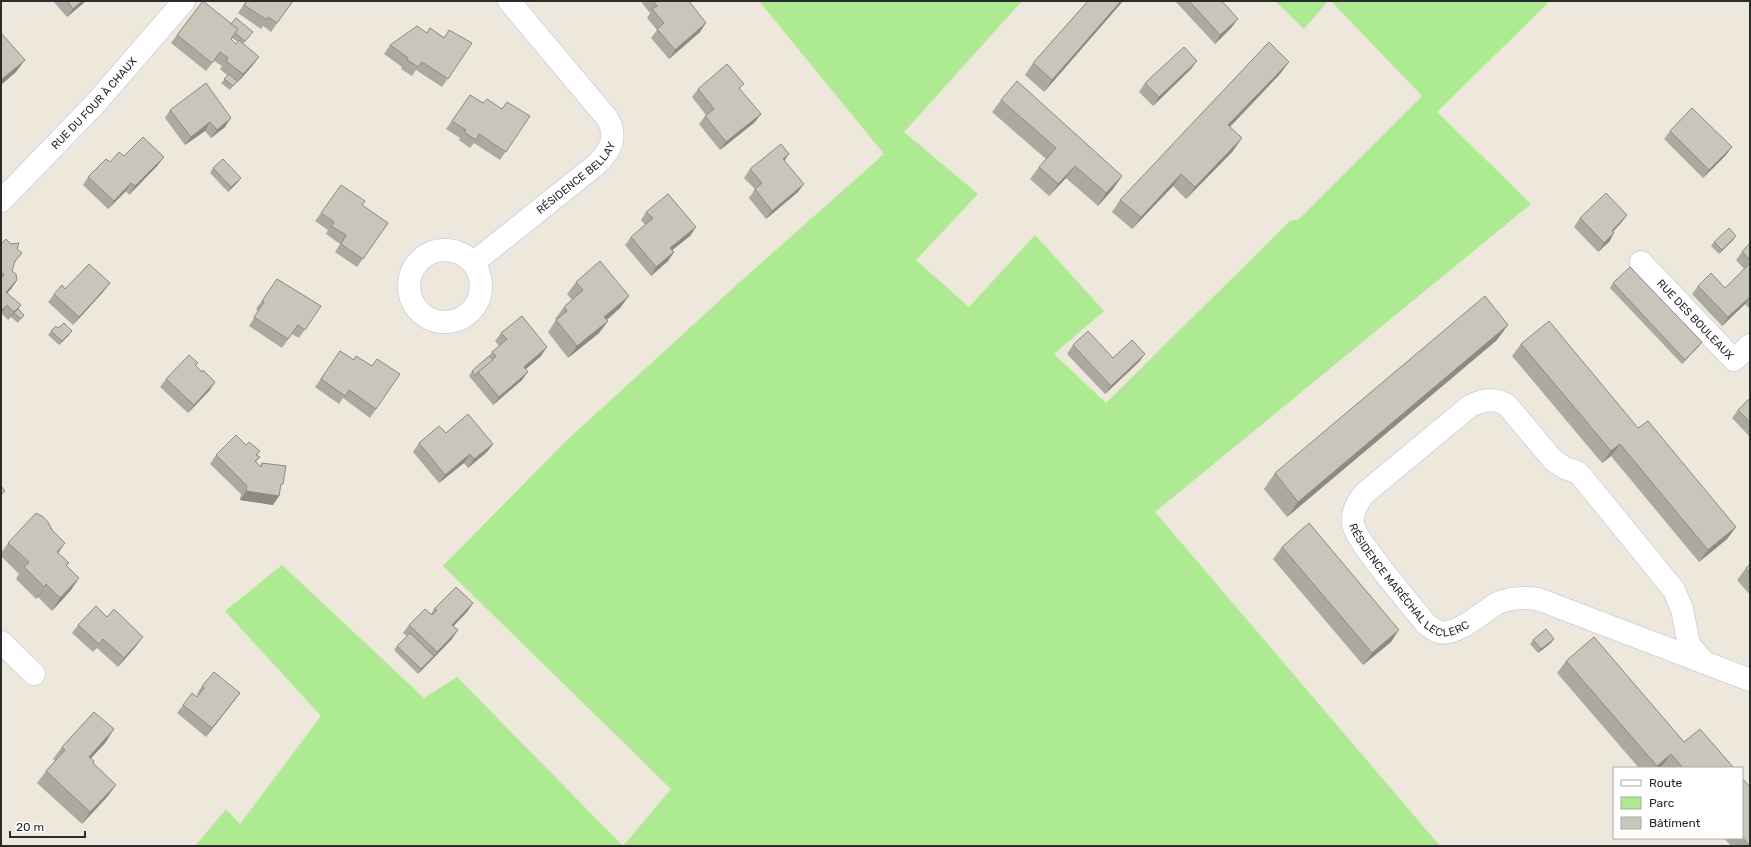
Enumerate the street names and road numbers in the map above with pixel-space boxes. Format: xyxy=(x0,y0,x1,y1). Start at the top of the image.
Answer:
street label: RUE DU FOUR À CHAUX xyxy=(49,55,140,152)
street label: RÉSIDENCE BELLAY xyxy=(534,140,618,217)
street label: RUE DES BOULEAUX xyxy=(1654,277,1736,362)
street label: RÉSIDENCE MARÉCHAL LECLERC xyxy=(1346,522,1472,640)

